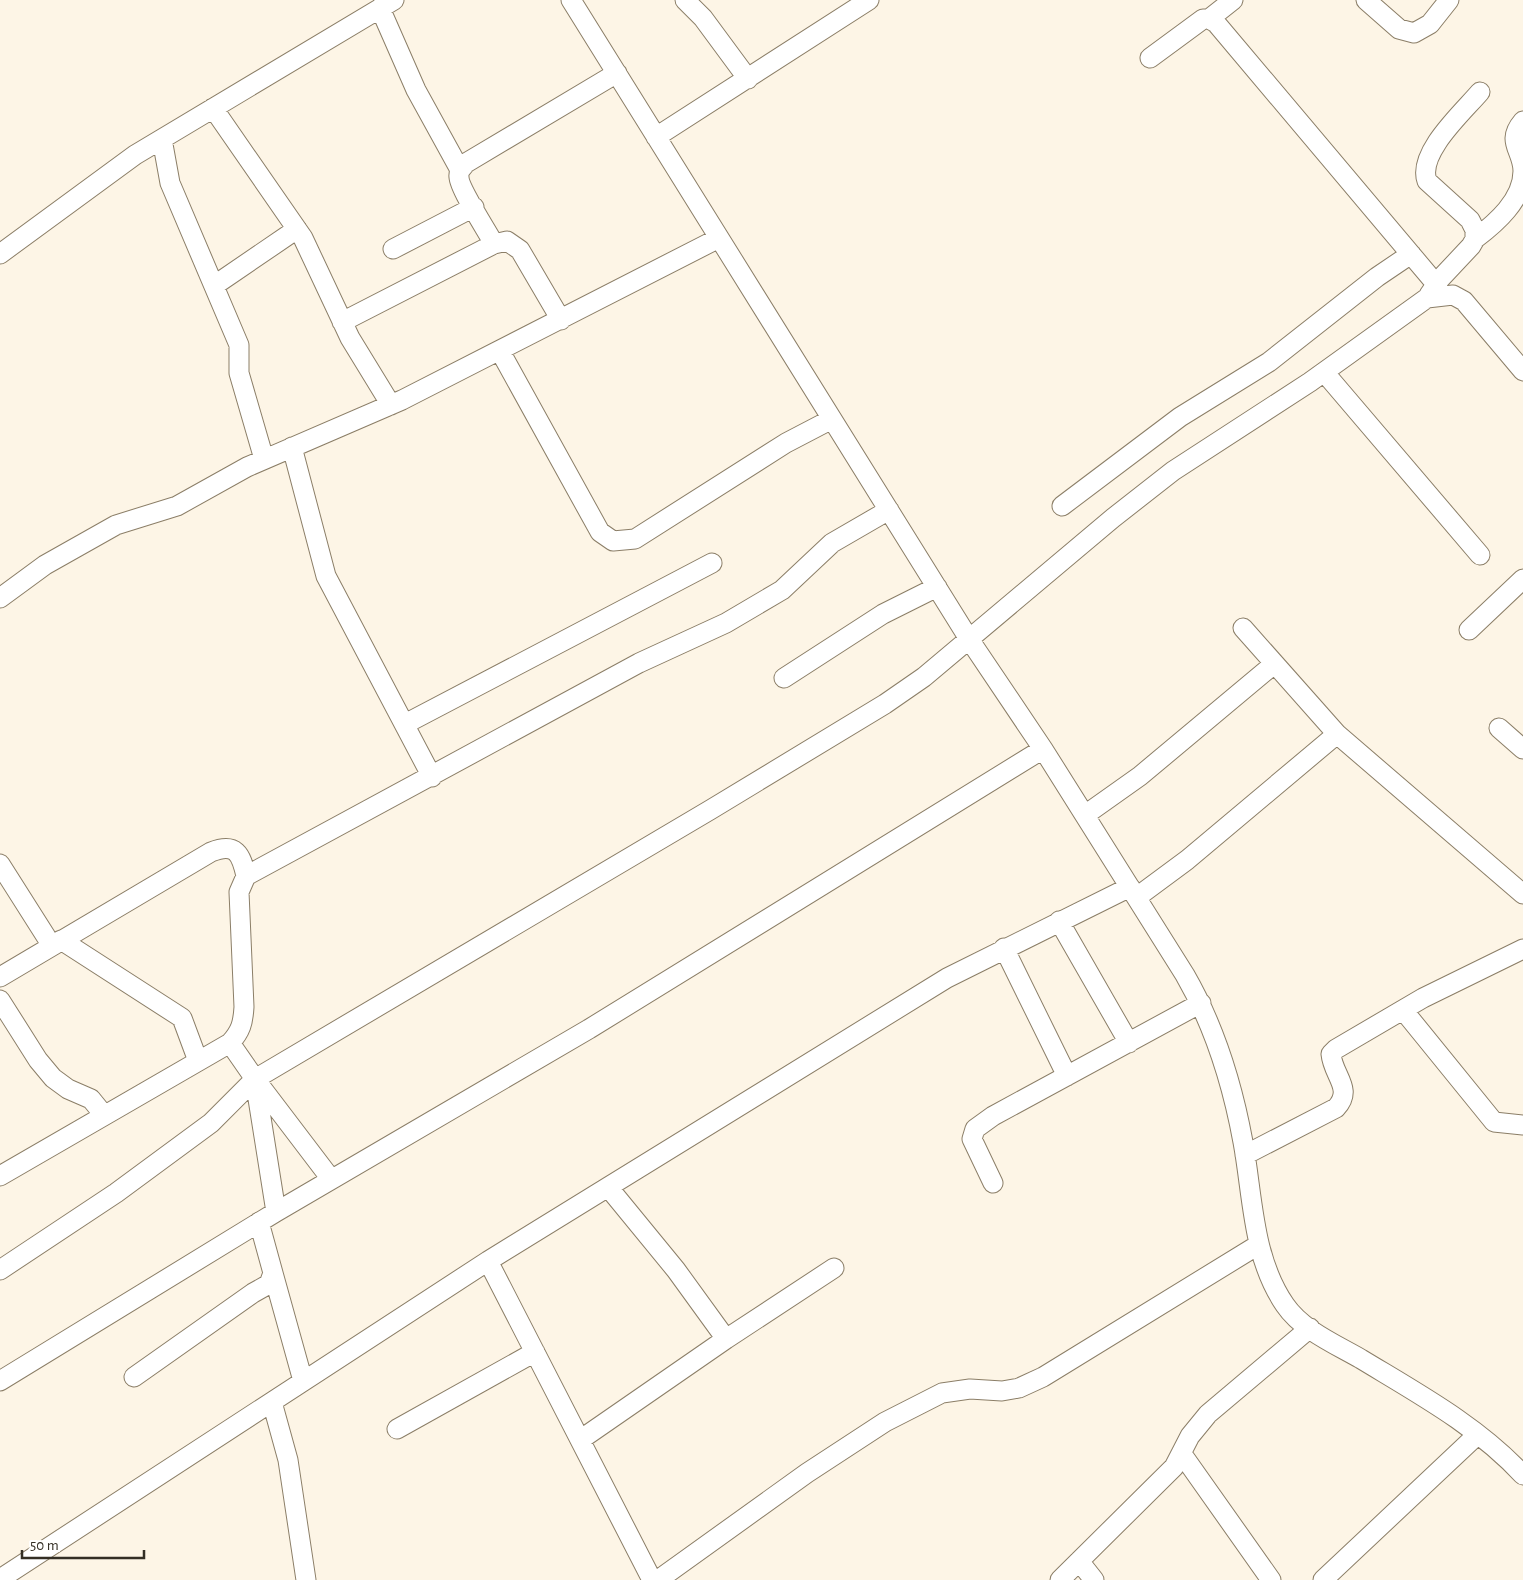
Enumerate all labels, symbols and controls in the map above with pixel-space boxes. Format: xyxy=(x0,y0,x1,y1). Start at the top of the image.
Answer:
scale bar xyxy=(22,1528,145,1560)
text: 50 m xyxy=(30,1538,59,1553)

